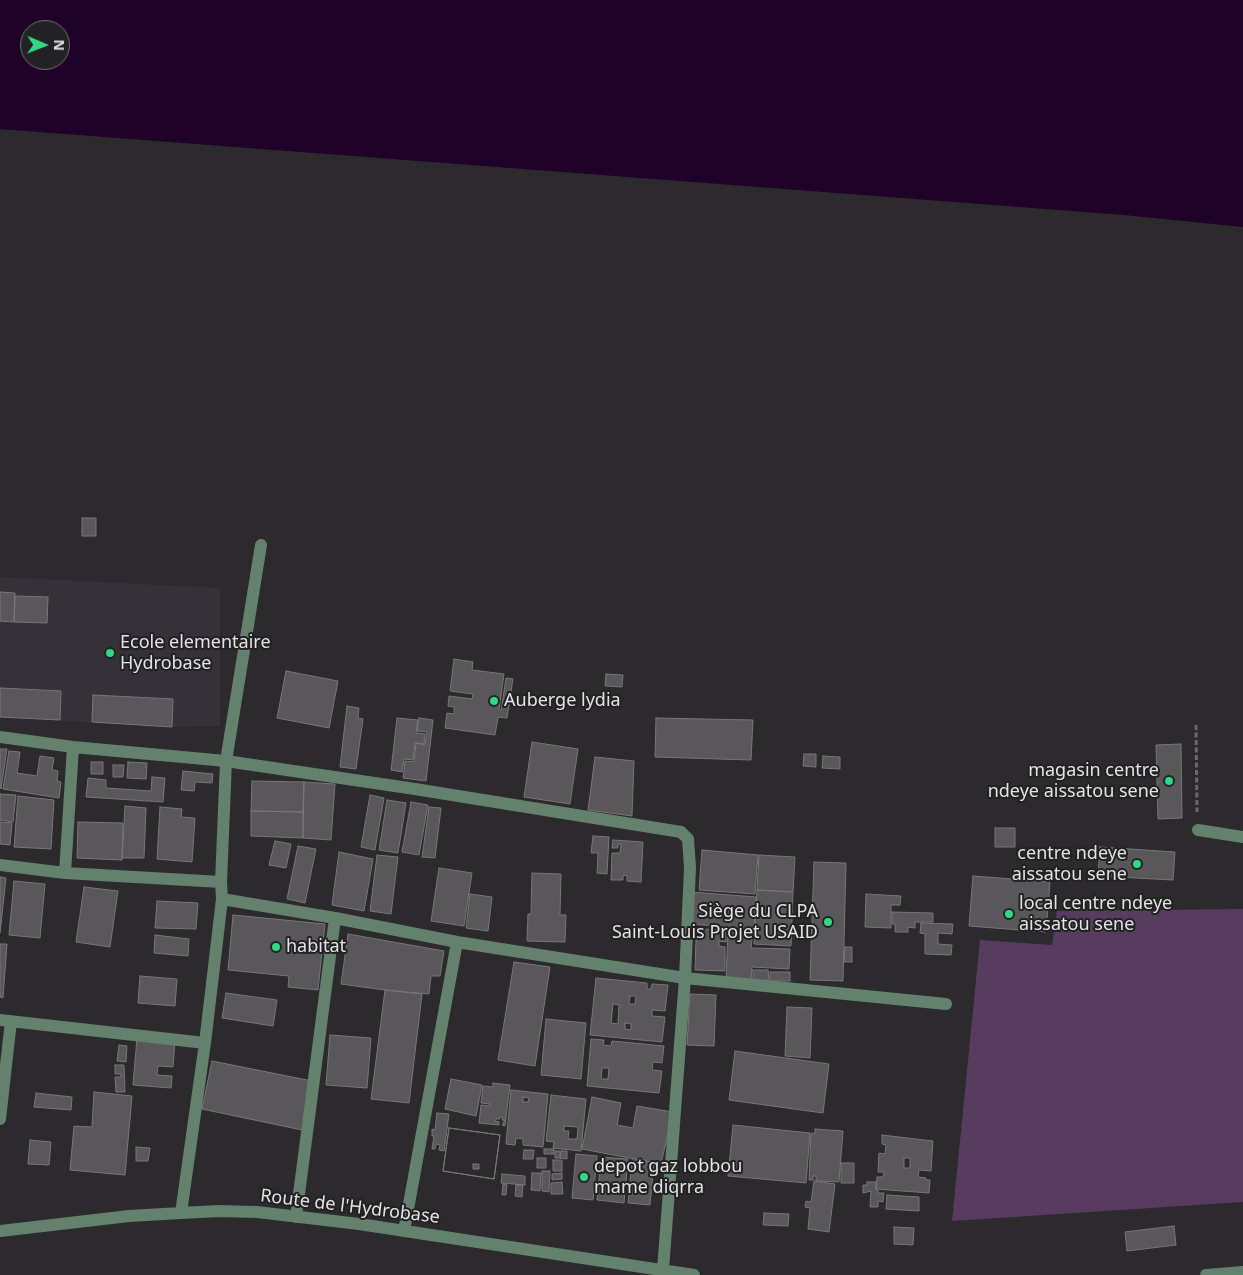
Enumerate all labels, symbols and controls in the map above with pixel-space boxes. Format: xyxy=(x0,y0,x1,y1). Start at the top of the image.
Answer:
north arrow xyxy=(20,20,70,70)
text: N xyxy=(50,39,69,51)
place label: Ecole elementaire Hydrobase xyxy=(120,632,271,674)
marker: Ecole elementaire Hydrobase xyxy=(104,647,116,659)
place label: Auberge lydia xyxy=(504,690,621,712)
marker: Auberge lydia xyxy=(488,695,500,707)
place label: magasin centre ndeye aissatou sene xyxy=(988,760,1159,802)
marker: magasin centre ndeye aissatou sene xyxy=(1163,775,1175,787)
place label: centre ndeye aissatou sene xyxy=(1012,843,1127,886)
marker: centre ndeye aissatou sene xyxy=(1131,858,1143,870)
place label: local centre ndeye aissatou sene xyxy=(1019,893,1172,936)
place label: Siège du CLPA Saint-Louis Projet USAID xyxy=(612,901,818,944)
marker: local centre ndeye aissatou sene xyxy=(1003,908,1015,920)
marker: Siège du CLPA Saint-Louis Projet USAID xyxy=(822,916,834,928)
place label: habitat xyxy=(286,936,346,958)
marker: habitat xyxy=(270,941,282,953)
place label: depot gaz lobbou mame diqrra xyxy=(594,1156,742,1198)
marker: depot gaz lobbou mame diqrra xyxy=(578,1171,590,1183)
street label: Route de l'Hydrobase xyxy=(259,1185,441,1229)

